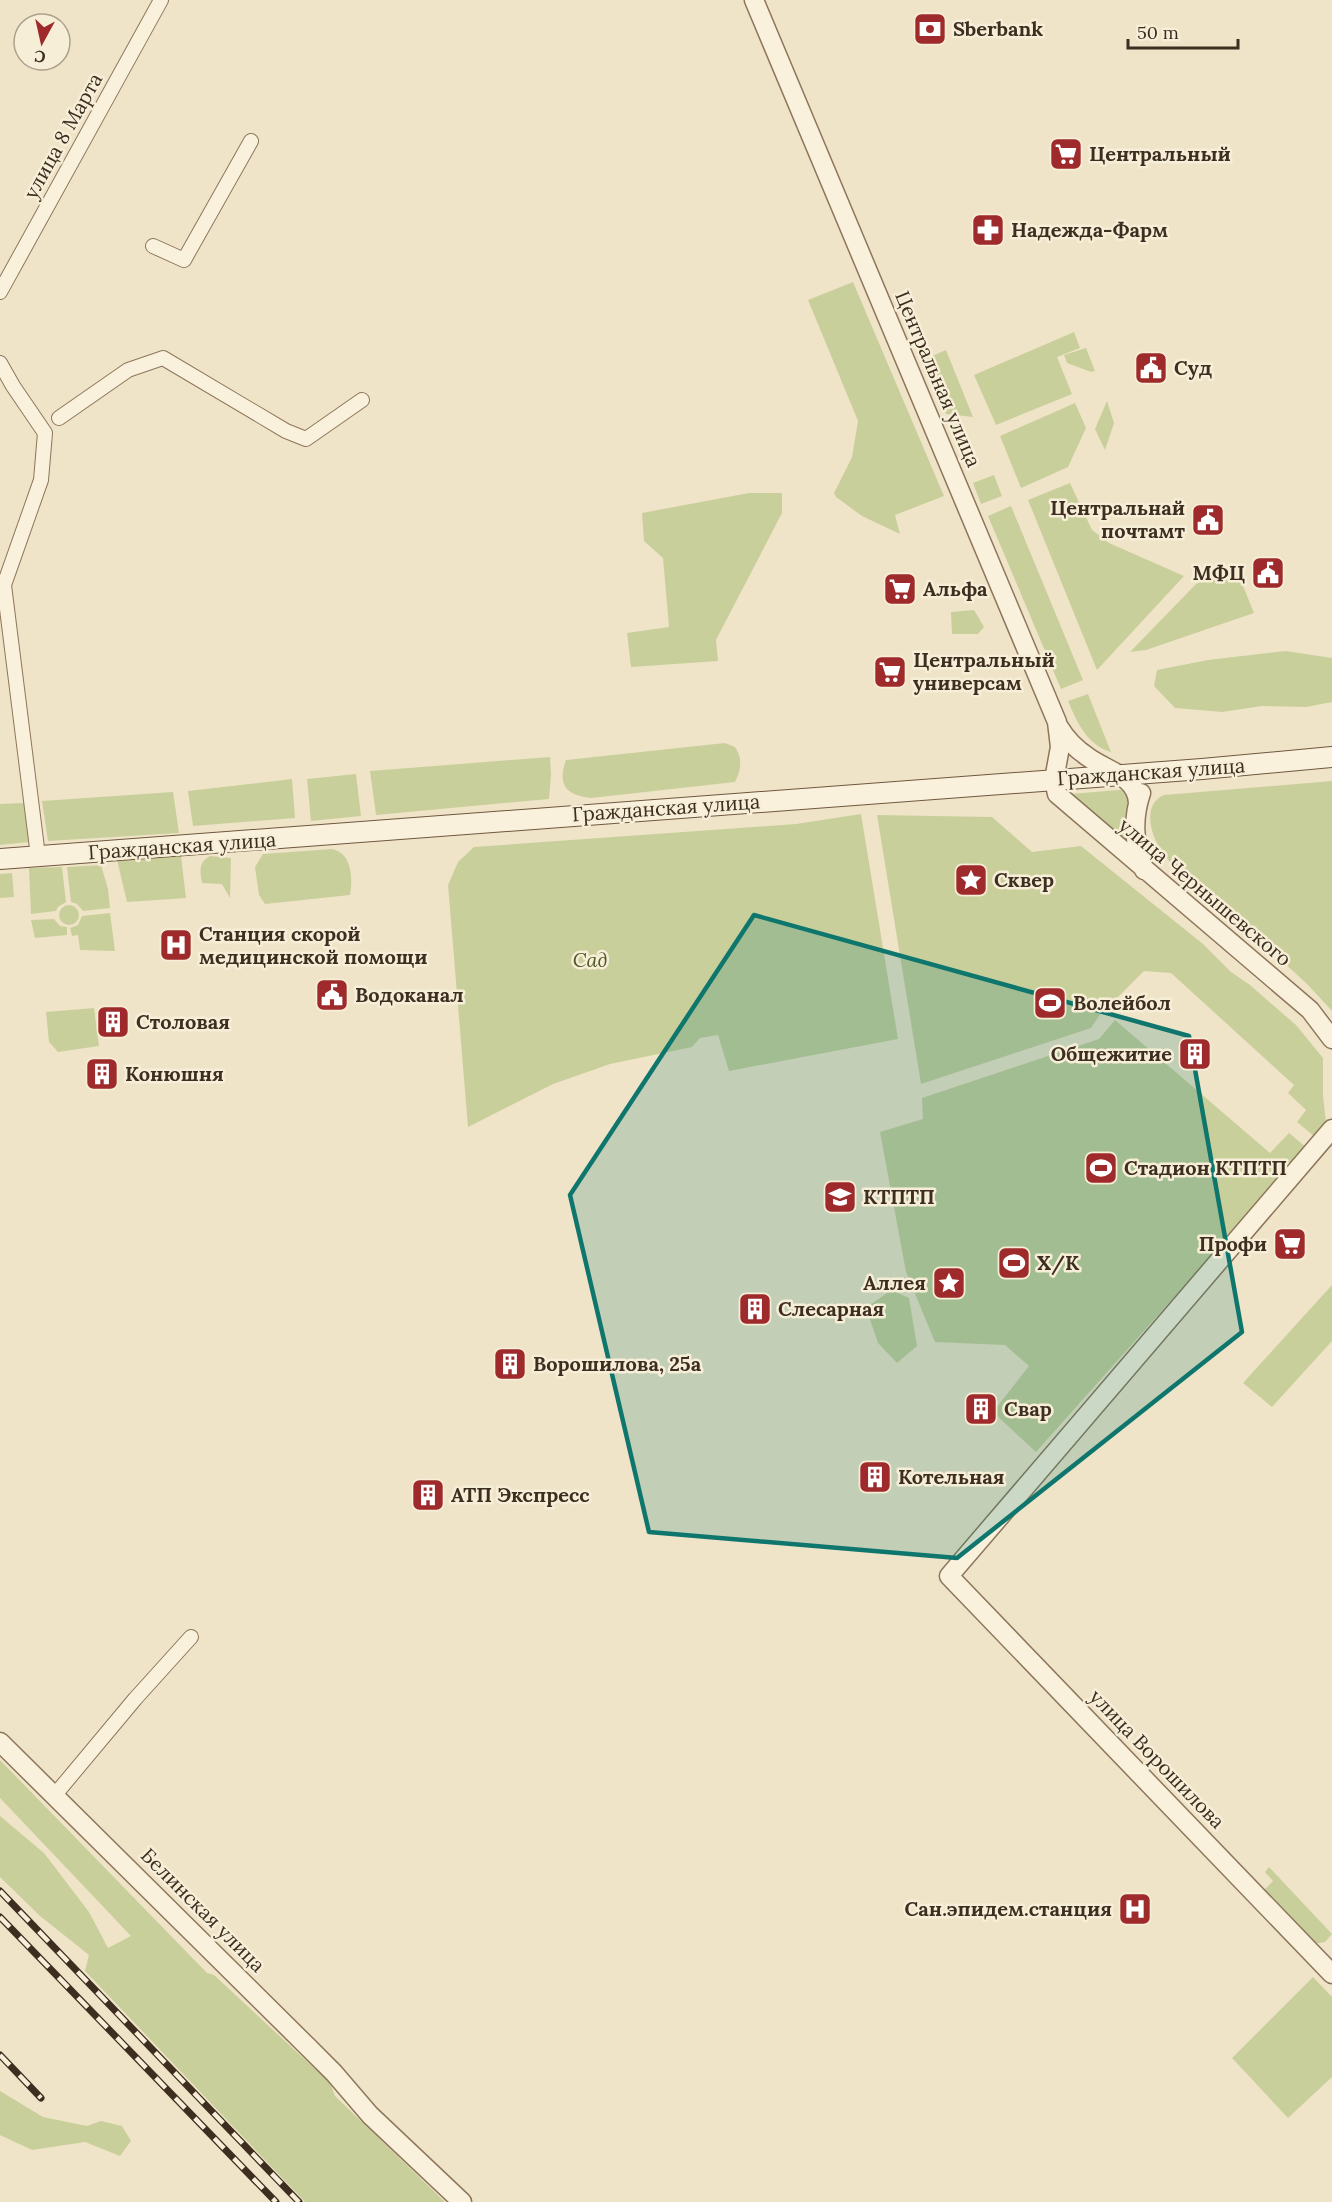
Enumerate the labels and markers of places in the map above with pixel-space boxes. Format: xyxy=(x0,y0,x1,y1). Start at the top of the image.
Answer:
bank icon: Sberbank xyxy=(912,11,948,47)
place label: Sberbank xyxy=(953,16,1043,41)
supermarket icon: Центральный xyxy=(1048,136,1084,172)
place label: Центральный xyxy=(1089,141,1231,166)
pharmacy icon: Надежда-Фарм xyxy=(970,212,1006,248)
place label: Надежда-Фарм xyxy=(1011,217,1168,242)
public building icon: Суд xyxy=(1133,350,1169,386)
place label: Суд xyxy=(1174,355,1212,380)
place label: Центральнай почтамт xyxy=(1050,495,1186,543)
public building icon: Центральнай почтамт xyxy=(1190,502,1226,538)
public building icon: МФЦ xyxy=(1250,555,1286,591)
place label: МФЦ xyxy=(1192,560,1245,585)
supermarket icon: Альфа xyxy=(882,571,918,607)
place label: Альфа xyxy=(923,576,988,601)
place label: Центральный универсам xyxy=(913,647,1055,695)
supermarket icon: Центральный универсам xyxy=(872,654,908,690)
place icon: Сквер xyxy=(953,862,989,898)
place label: Сквер xyxy=(994,867,1054,892)
place label: Станция скорой медицинской помощи xyxy=(199,921,427,969)
hospital icon: Станция скорой медицинской помощи xyxy=(158,927,194,963)
public building icon: Водоканал xyxy=(314,977,350,1013)
place label: Водоканал xyxy=(355,982,464,1007)
sports icon: Волейбол xyxy=(1032,985,1068,1021)
place label: Волейбол xyxy=(1073,990,1171,1015)
building icon: Столовая xyxy=(95,1004,131,1040)
place label: Столовая xyxy=(136,1009,230,1034)
building icon: Общежитие xyxy=(1177,1036,1213,1072)
place label: Общежитие xyxy=(1051,1041,1172,1066)
building icon: Конюшня xyxy=(84,1056,120,1092)
place label: Конюшня xyxy=(125,1061,224,1086)
sports icon: Стадион КТПТП xyxy=(1083,1150,1119,1186)
place label: Стадион КТПТП xyxy=(1124,1155,1287,1180)
school or university icon: КТПТП xyxy=(822,1179,858,1215)
place label: КТПТП xyxy=(863,1184,935,1209)
supermarket icon: Профи xyxy=(1272,1226,1308,1262)
place label: Профи xyxy=(1199,1231,1267,1256)
sports icon: Х/К xyxy=(996,1245,1032,1281)
place label: Х/К xyxy=(1037,1250,1080,1276)
place icon: Аллея xyxy=(931,1265,967,1301)
place label: Аллея xyxy=(863,1270,926,1295)
building icon: Слесарная xyxy=(737,1291,773,1327)
place label: Слесарная xyxy=(778,1296,884,1321)
building icon: Ворошилова, 25а xyxy=(492,1346,528,1382)
place label: Ворошилова, 25а xyxy=(533,1351,702,1376)
building icon: Свар xyxy=(963,1391,999,1427)
place label: Свар xyxy=(1004,1396,1052,1421)
building icon: Котельная xyxy=(857,1459,893,1495)
place label: Котельная xyxy=(898,1464,1005,1489)
building icon: АТП Экспресс xyxy=(410,1477,446,1513)
place label: АТП Экспресс xyxy=(451,1482,590,1507)
hospital icon: Сан.эпидем.станция xyxy=(1117,1891,1153,1927)
place label: Сан.эпидем.станция xyxy=(905,1896,1112,1921)

